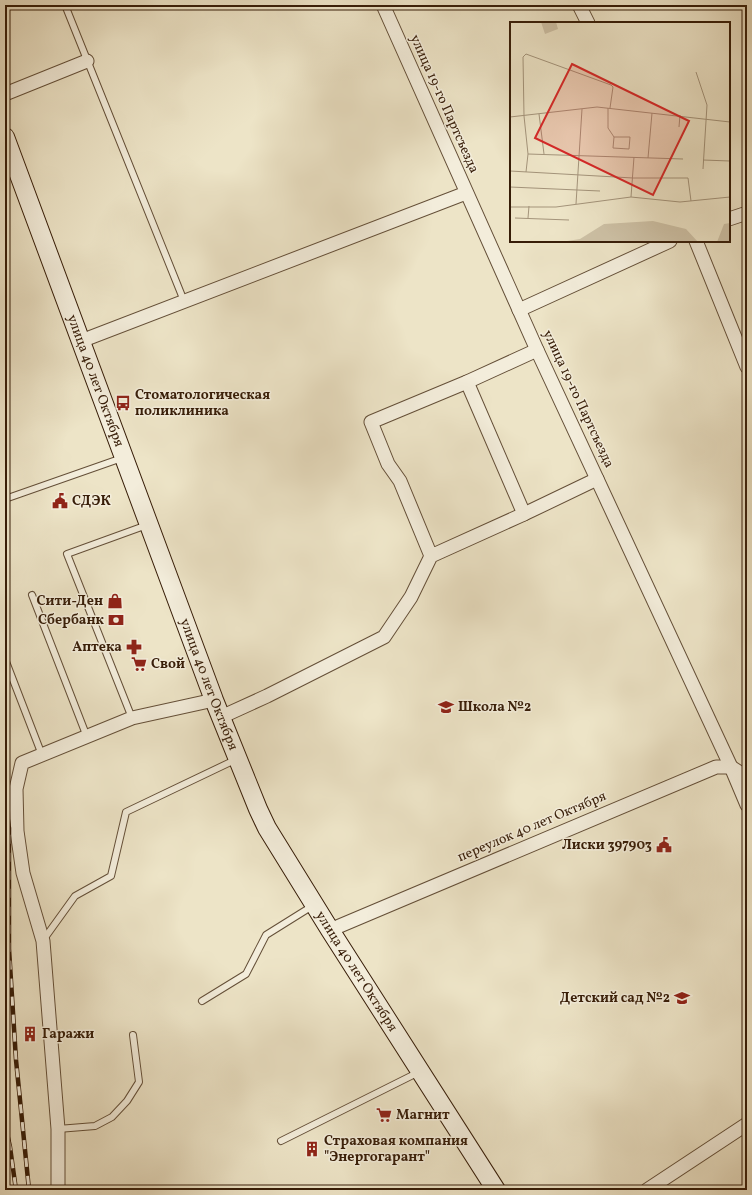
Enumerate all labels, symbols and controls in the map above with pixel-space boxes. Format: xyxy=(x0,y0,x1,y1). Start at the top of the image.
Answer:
inset map xyxy=(510,22,730,242)
street label: улица 19-го Партсъезда xyxy=(405,32,483,176)
street label: улица 40 лет Октября xyxy=(62,312,129,450)
street label: улица 19-го Партсъезда xyxy=(538,327,618,471)
place label: Стоматологическая поликлиника xyxy=(135,386,270,421)
bus stop icon: Стоматологическая поликлиника xyxy=(114,394,132,412)
public building icon: СДЭК xyxy=(51,492,69,510)
place label: СДЭК xyxy=(72,492,111,511)
place label: Сити-Ден xyxy=(37,592,103,611)
shop icon: Сити-Ден xyxy=(106,592,124,610)
place label: Сбербанк xyxy=(38,611,105,630)
bank icon: Сбербанк xyxy=(107,611,125,629)
street label: улица 40 лет Октября xyxy=(175,616,243,753)
place label: Аптека xyxy=(72,638,122,657)
pharmacy icon: Аптека xyxy=(125,638,143,656)
supermarket icon: Свой xyxy=(130,655,148,673)
place label: Свой xyxy=(151,655,185,674)
school or university icon: Школа №2 xyxy=(437,698,455,716)
place label: Школа №2 xyxy=(458,698,531,717)
street label: переулок 40 лет Октября xyxy=(455,787,609,867)
place label: Лиски 397903 xyxy=(562,836,652,855)
public building icon: Лиски 397903 xyxy=(655,836,673,854)
street label: улица 40 лет Октября xyxy=(311,907,402,1035)
place label: Детский сад №2 xyxy=(560,989,670,1008)
school or university icon: Детский сад №2 xyxy=(673,989,691,1007)
building icon: Гаражи xyxy=(21,1025,39,1043)
place label: Гаражи xyxy=(42,1025,94,1044)
supermarket icon: Магнит xyxy=(375,1106,393,1124)
place label: Магнит xyxy=(396,1106,450,1125)
place label: Страховая компания "Энергогарант" xyxy=(324,1132,468,1167)
building icon: Страховая компания "Энергогарант" xyxy=(303,1140,321,1158)

